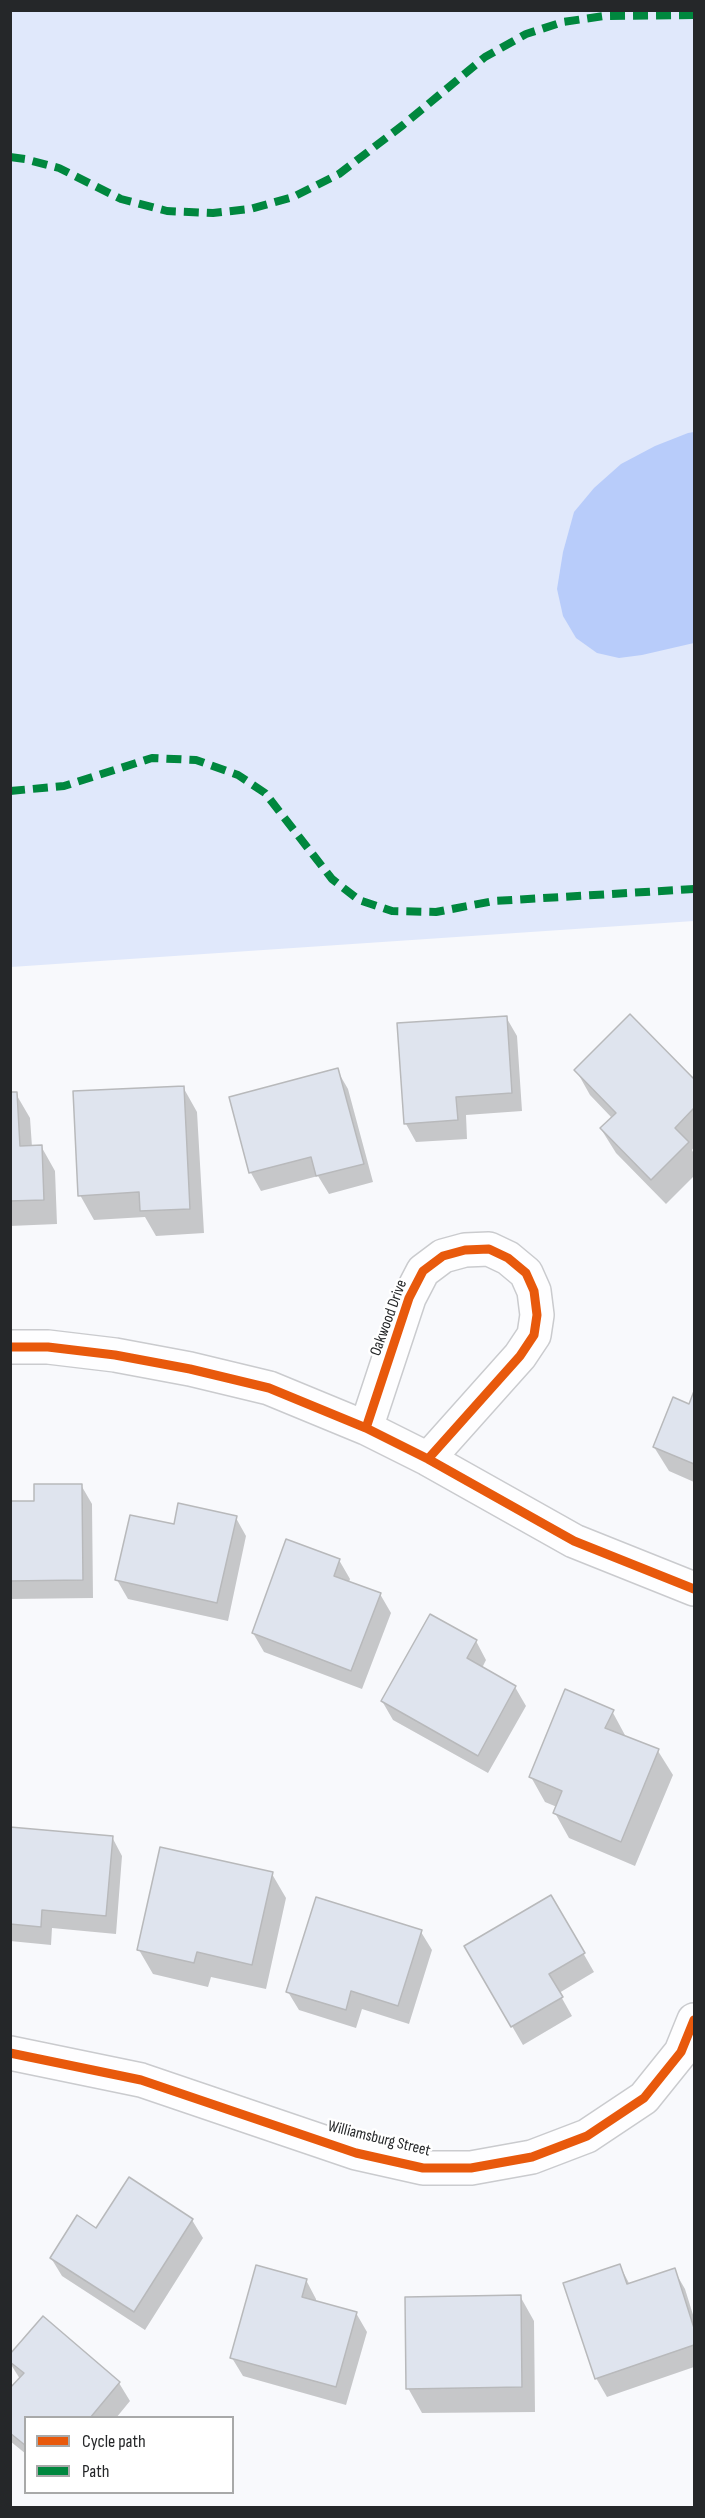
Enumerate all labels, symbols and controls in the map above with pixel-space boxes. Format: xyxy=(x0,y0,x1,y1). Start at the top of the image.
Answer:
street label: Oakwood Drive xyxy=(366,1277,412,1359)
street label: Williamsburg Street xyxy=(326,2117,432,2161)
legend xyxy=(24,2416,234,2494)
text: Cycle path xyxy=(82,2431,146,2452)
text: Path xyxy=(82,2461,110,2482)

